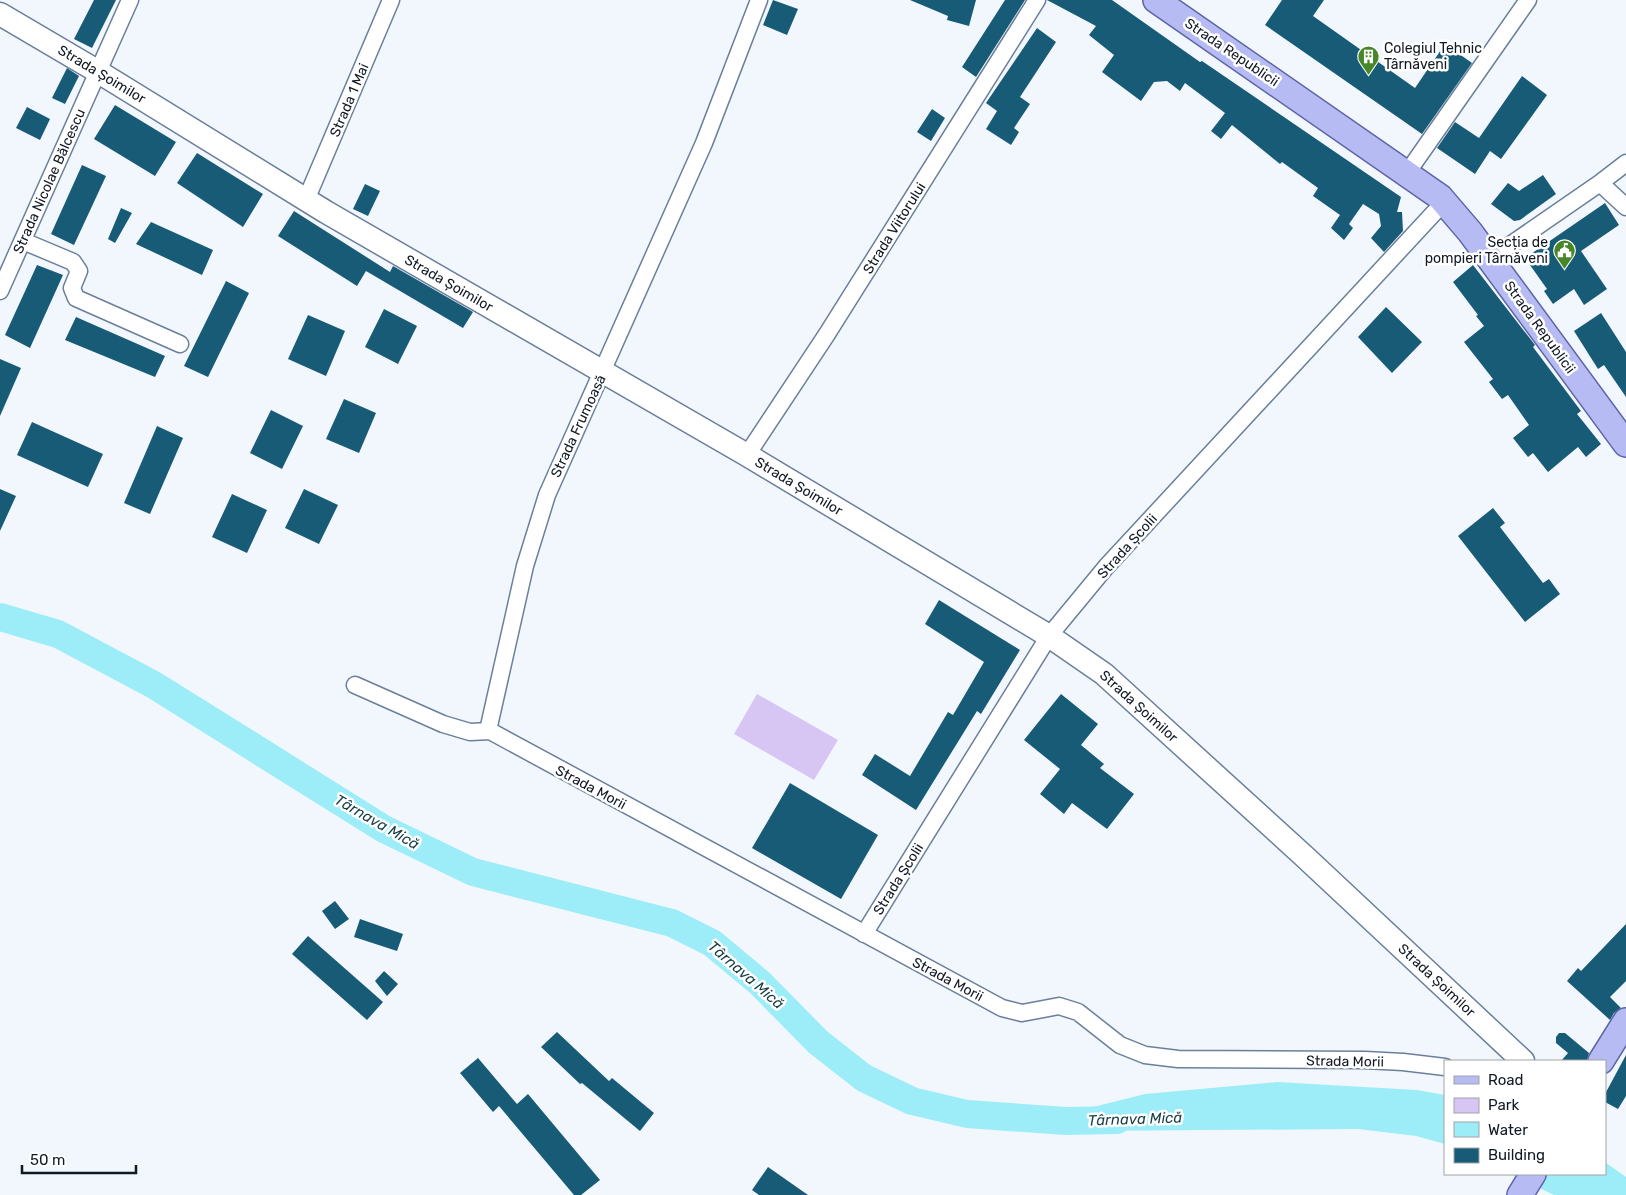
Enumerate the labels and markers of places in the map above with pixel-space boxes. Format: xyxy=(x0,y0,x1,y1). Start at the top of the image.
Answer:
place label: Colegiul Tehnic Târnăveni xyxy=(1384,40,1482,73)
building icon: Colegiul Tehnic Târnăveni xyxy=(1356,44,1380,75)
place label: Secția de pompieri Târnăveni xyxy=(1425,234,1548,267)
public building icon: Secția de pompieri Târnăveni xyxy=(1552,238,1576,269)

